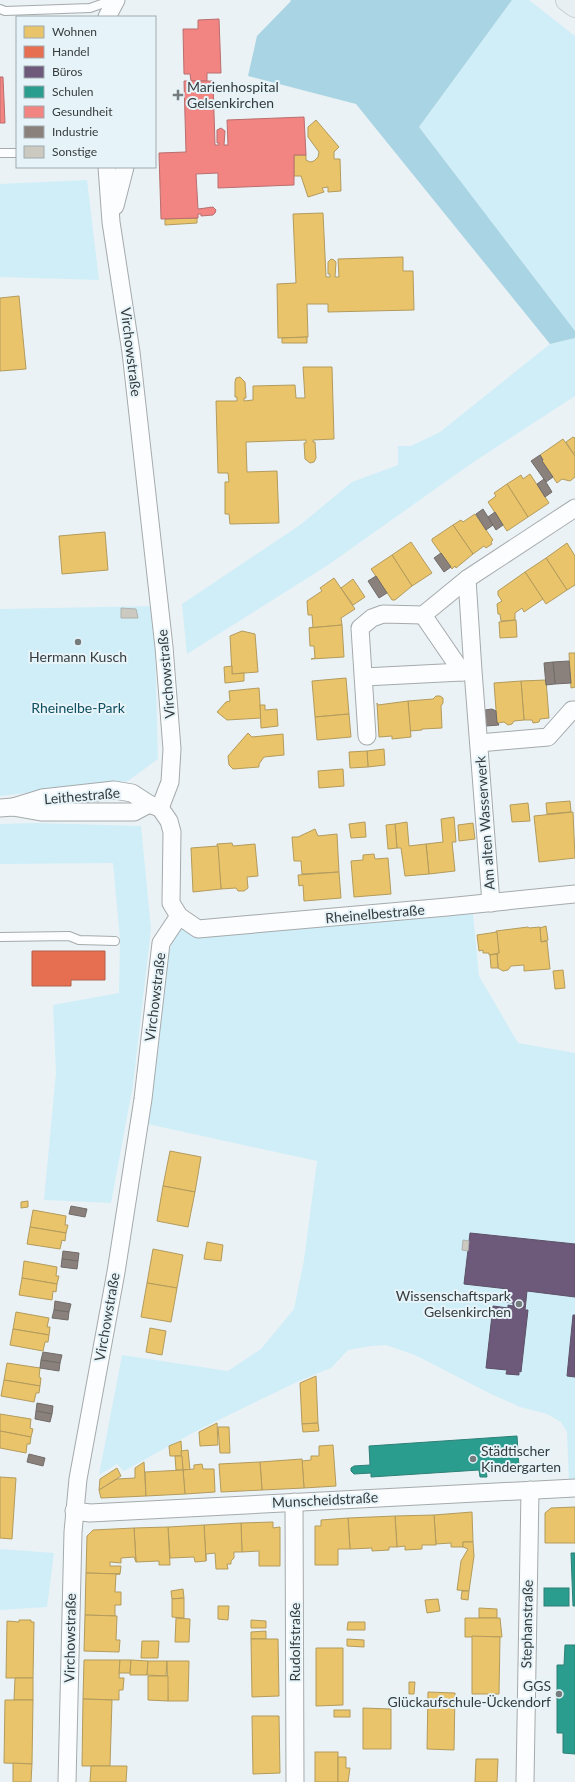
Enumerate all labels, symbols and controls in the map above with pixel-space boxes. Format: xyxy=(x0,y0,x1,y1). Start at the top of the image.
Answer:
legend xyxy=(16,16,156,168)
text: Wohnen xyxy=(52,24,97,39)
text: Handel xyxy=(52,44,90,59)
text: Büros xyxy=(52,64,82,79)
place label: Marienhospital Gelsenkirchen xyxy=(187,78,279,111)
text: Schulen xyxy=(52,84,93,99)
marker: Marienhospital Gelsenkirchen xyxy=(172,89,184,101)
text: Gesundheit xyxy=(52,104,113,119)
text: Industrie xyxy=(52,124,98,139)
text: Sonstige xyxy=(52,144,97,159)
street label: Virchowstraße xyxy=(118,307,145,397)
street label: Virchowstraße xyxy=(153,629,178,719)
marker: Hermann Kusch xyxy=(73,637,83,647)
place label: Hermann Kusch xyxy=(29,648,127,665)
park label: Rheinelbe-Park xyxy=(31,699,126,716)
street label: Am alten Wasserwerk xyxy=(471,755,498,891)
street label: Leithestraße xyxy=(43,784,121,807)
street label: Rheinelbestraße xyxy=(325,901,425,926)
street label: Virchowstraße xyxy=(141,952,168,1042)
street label: Virchowstraße xyxy=(90,1271,123,1362)
place label: Wissenschaftspark Gelsenkirchen xyxy=(396,1287,512,1320)
marker: Wissenschaftspark Gelsenkirchen xyxy=(514,1299,524,1309)
place label: Städtischer Kindergarten xyxy=(481,1442,561,1475)
marker: Städtischer Kindergarten xyxy=(468,1454,478,1464)
street label: Munscheidstraße xyxy=(272,1488,378,1511)
street label: Stephanstraße xyxy=(517,1580,536,1668)
street label: Virchowstraße xyxy=(60,1593,79,1683)
street label: Rudolfstraße xyxy=(286,1603,303,1681)
place label: GGS Glückaufschule-Ückendorf xyxy=(388,1677,551,1710)
marker: GGS Glückaufschule-Ückendorf xyxy=(554,1689,564,1699)

